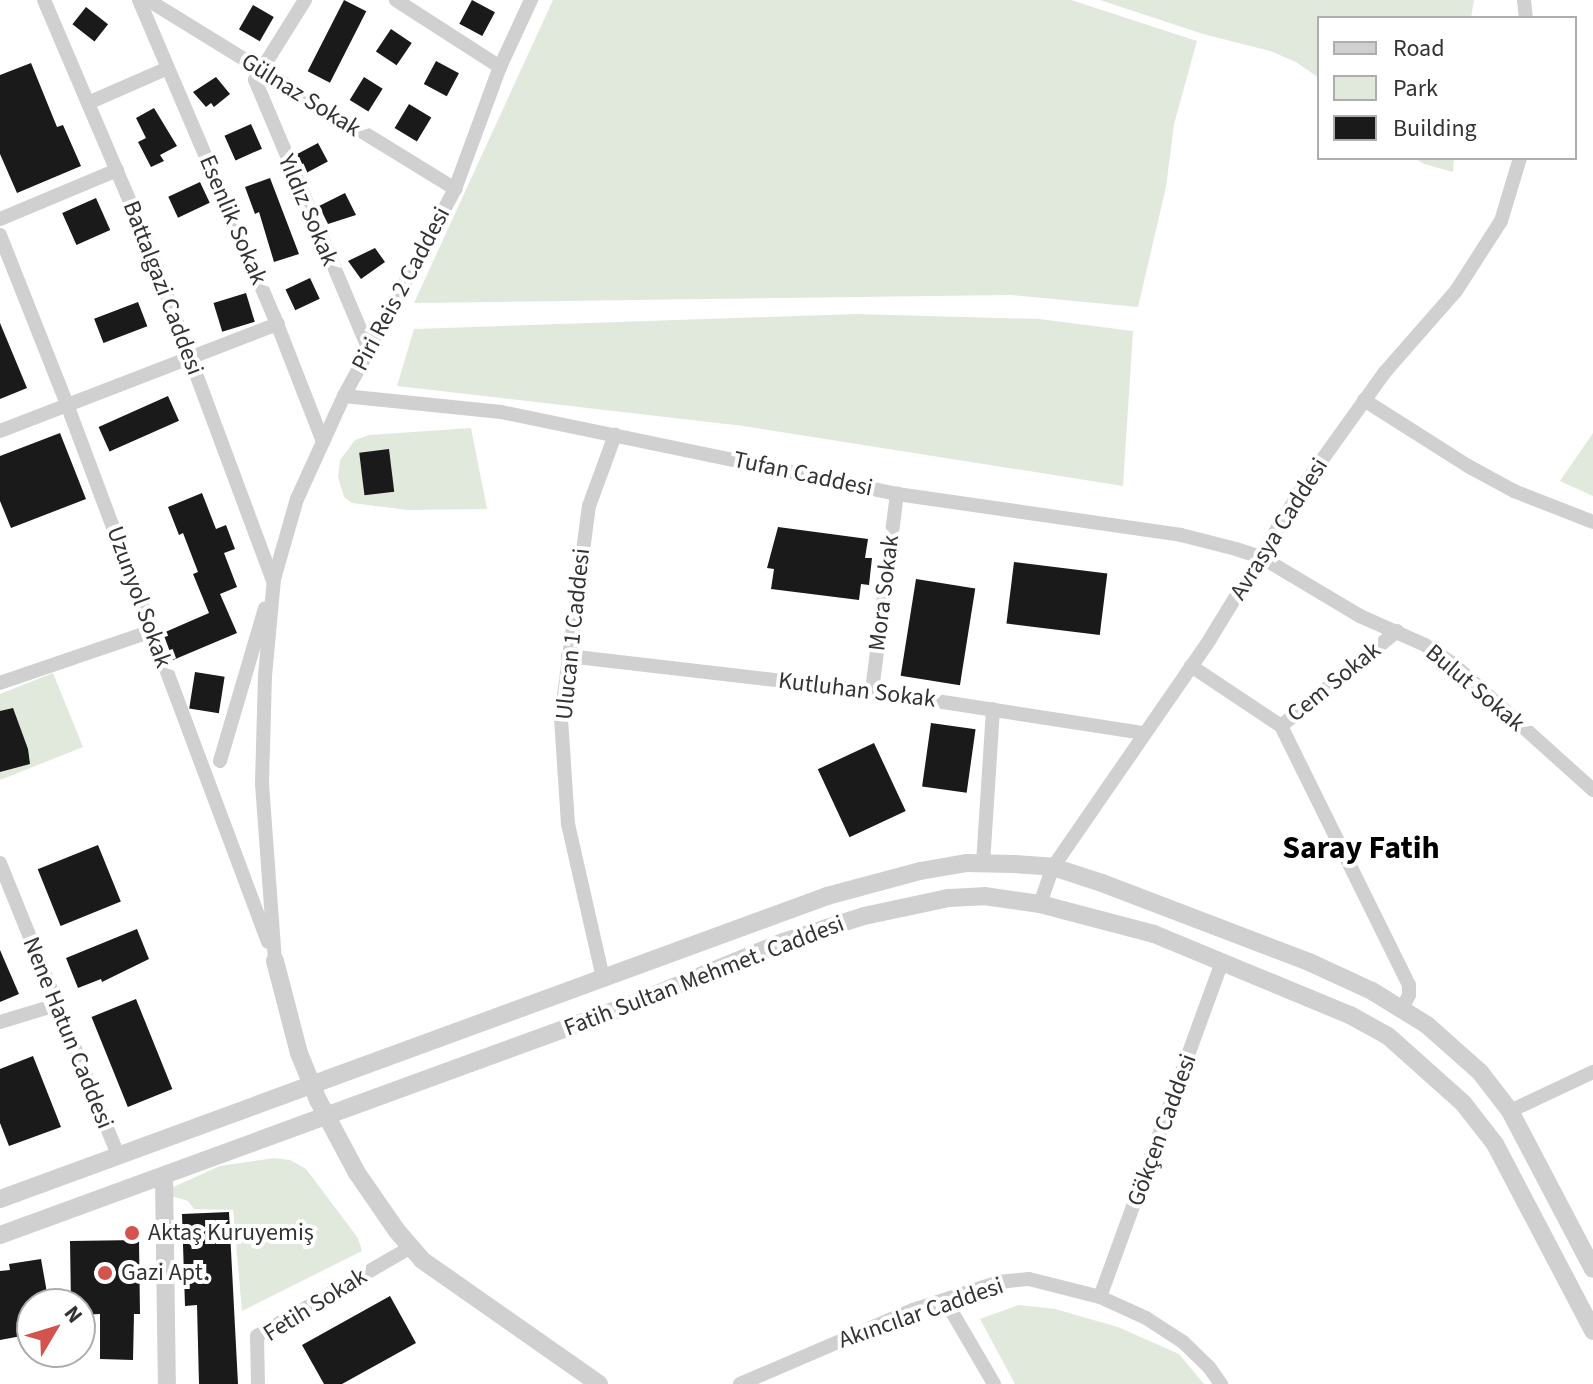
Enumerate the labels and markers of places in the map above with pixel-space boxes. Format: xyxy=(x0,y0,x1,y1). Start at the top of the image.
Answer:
place label: Aktaş Kuruyemiş xyxy=(148,1219,314,1247)
marker: Aktaş Kuruyemiş xyxy=(123,1224,141,1242)
place label: Gazi Apt. xyxy=(121,1259,209,1287)
marker: Gazi Apt. xyxy=(96,1264,114,1282)

